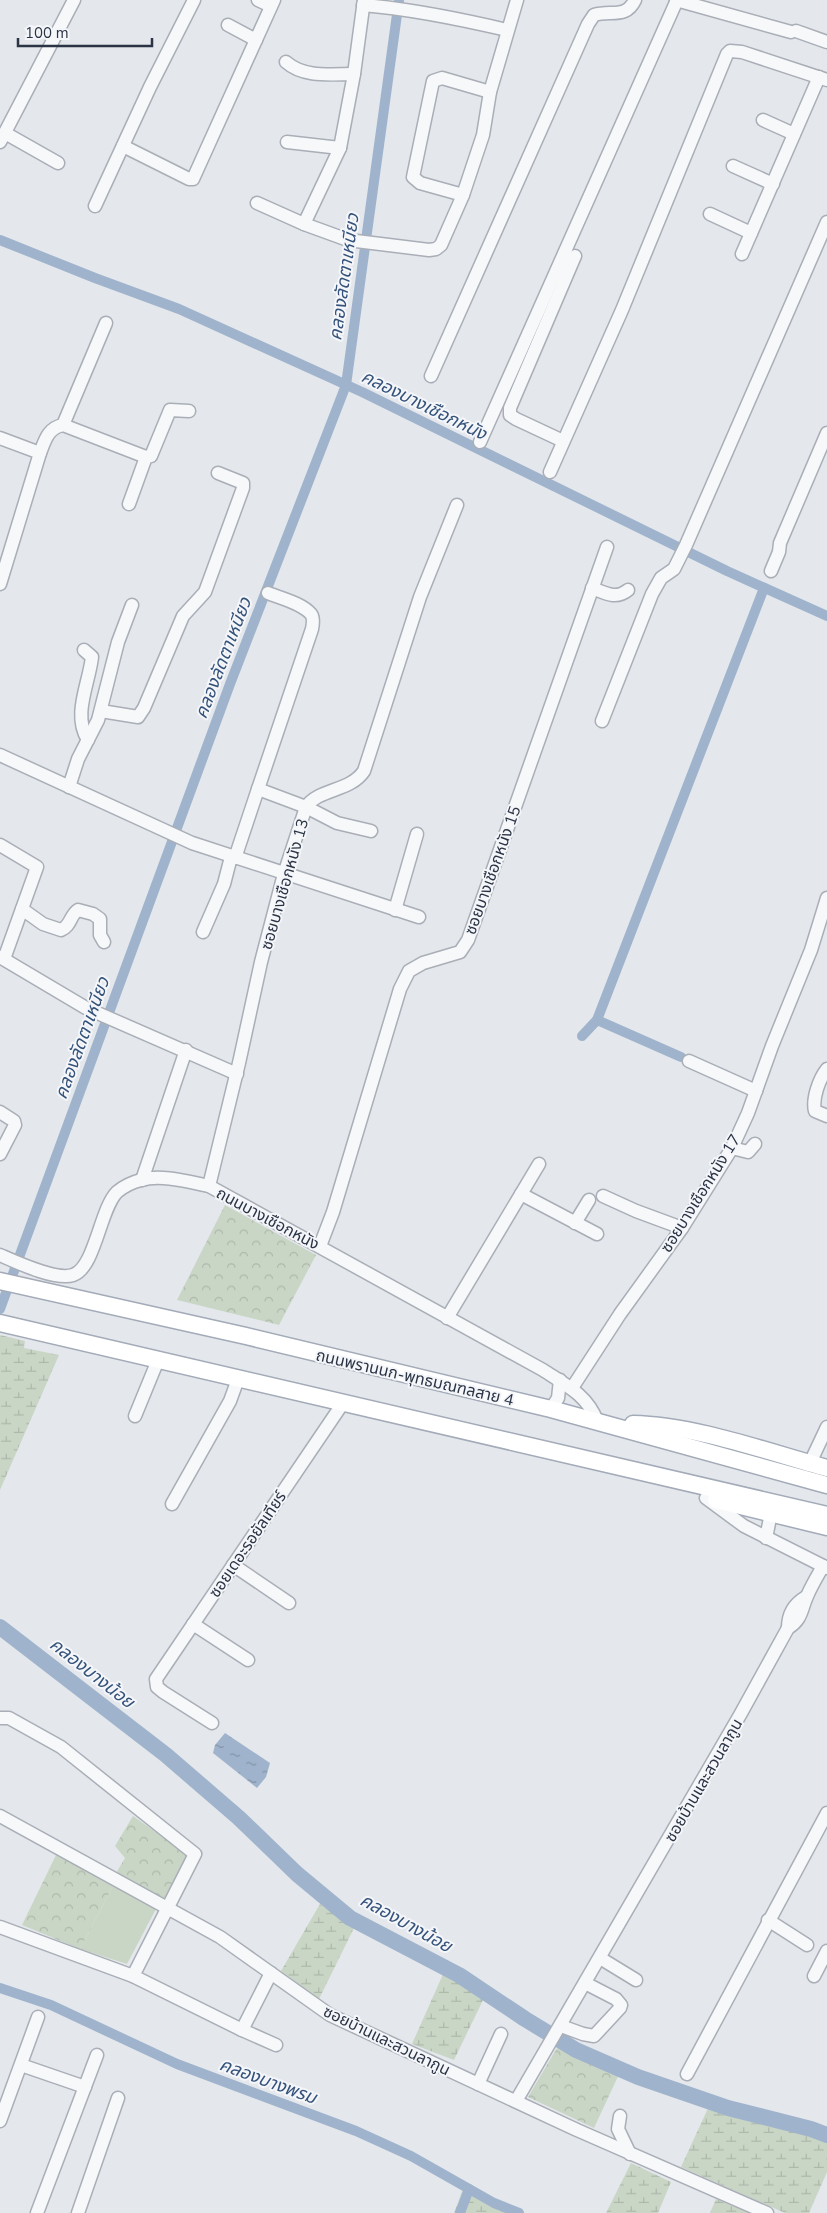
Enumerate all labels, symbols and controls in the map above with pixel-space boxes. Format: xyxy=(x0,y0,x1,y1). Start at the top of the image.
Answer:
scale bar xyxy=(18,15,151,47)
text: 100 m xyxy=(25,23,69,43)
water label: คลองลัดตาเหนียว xyxy=(323,211,365,342)
water label: คลองบางเชือกหนัง xyxy=(357,364,492,446)
water label: คลองลัดตาเหนียว xyxy=(189,593,258,722)
street label: ซอยบางเชือกหนัง 15 xyxy=(459,803,526,938)
street label: ซอยบางเชือกหนัง 13 xyxy=(256,816,314,952)
water label: คลองลัดตาเหนียว xyxy=(49,973,116,1102)
street label: ซอยบางเชือกหนัง 17 xyxy=(656,1130,746,1257)
street label: ถนนบางเชือกหนัง xyxy=(212,1182,323,1255)
street label: ถนนพรานนก-พุทธมณฑลสาย 4 xyxy=(314,1344,516,1412)
street label: ซอยเดอะรอยัลเทียร์ xyxy=(204,1486,292,1602)
water label: คลองบางน้อย xyxy=(45,1632,140,1714)
street label: ซอยบ้านและสวนลากูน xyxy=(660,1715,748,1846)
water label: คลองบางน้อย xyxy=(356,1888,457,1959)
street label: ซอยบ้านและสวนลากูน xyxy=(319,2001,454,2081)
water label: คลองบางพรม xyxy=(216,2052,322,2110)

